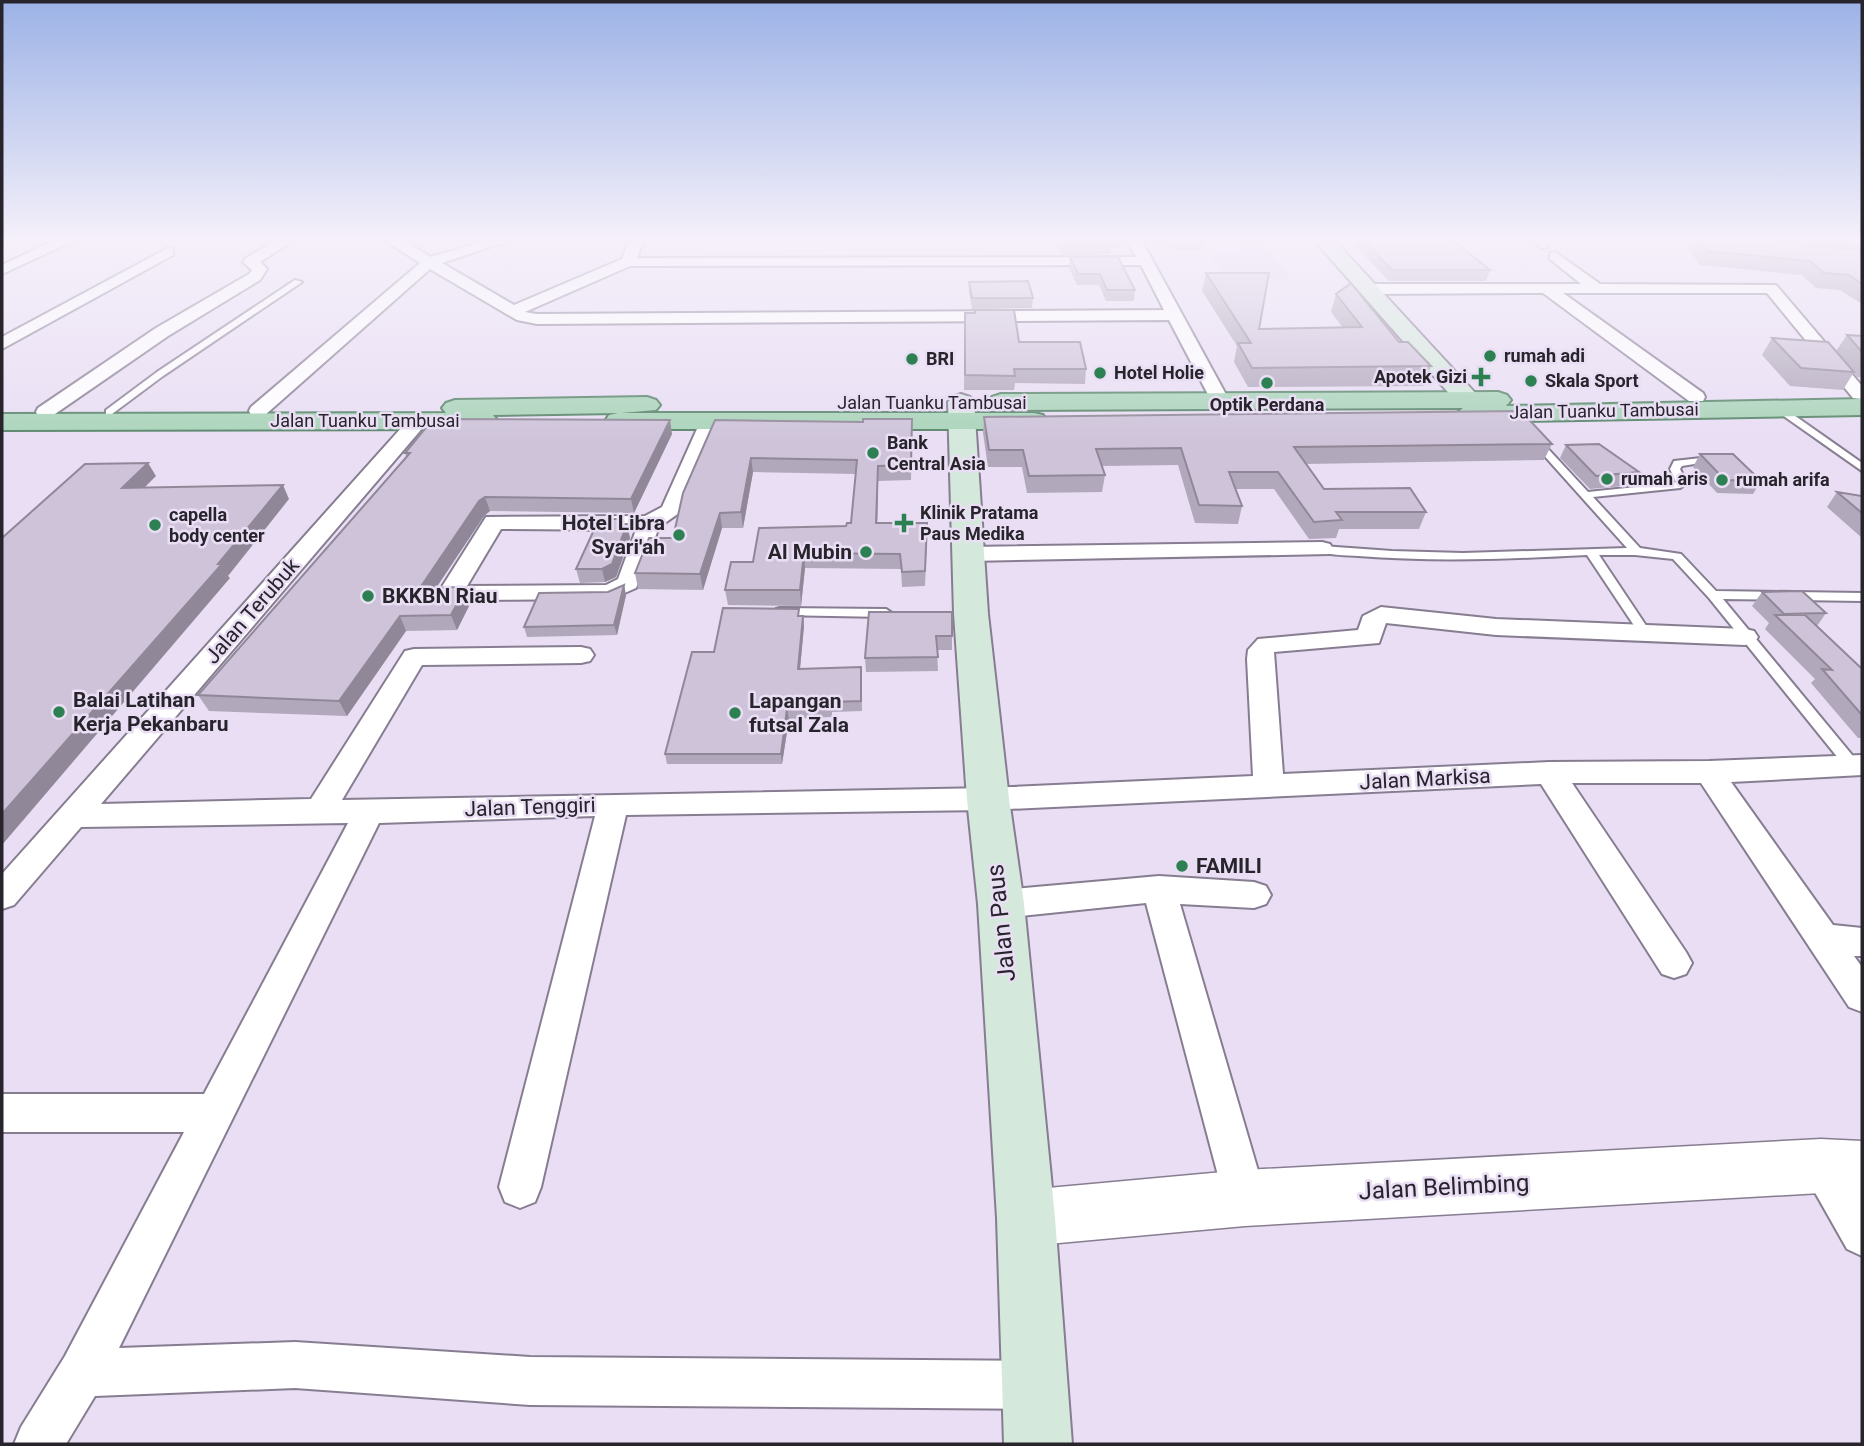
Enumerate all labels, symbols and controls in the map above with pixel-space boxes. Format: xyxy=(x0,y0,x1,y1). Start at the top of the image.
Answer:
place label: rumah adi xyxy=(1504,345,1585,366)
place label: BRI xyxy=(926,348,954,369)
marker: rumah adi xyxy=(1482,348,1498,364)
marker: BRI xyxy=(904,351,920,367)
place label: Hotel Holie xyxy=(1114,362,1204,383)
marker: Hotel Holie xyxy=(1092,365,1108,381)
place label: Apotek Gizi xyxy=(1374,366,1467,387)
marker: Apotek Gizi xyxy=(1473,369,1489,385)
place label: Skala Sport xyxy=(1545,370,1639,391)
marker: Skala Sport xyxy=(1523,373,1539,389)
marker: Optik Perdana xyxy=(1259,375,1275,391)
street label: Jalan Tuanku Tambusai xyxy=(837,392,1027,413)
place label: Optik Perdana xyxy=(1210,394,1325,415)
street label: Jalan Tuanku Tambusai xyxy=(1509,398,1699,423)
street label: Jalan Tuanku Tambusai xyxy=(270,410,460,431)
place label: Bank Central Asia xyxy=(887,432,986,474)
marker: Bank Central Asia xyxy=(865,445,881,461)
place label: rumah aris xyxy=(1621,468,1708,489)
place label: rumah arifa xyxy=(1736,469,1830,490)
marker: rumah aris xyxy=(1599,471,1615,487)
marker: rumah arifa xyxy=(1714,472,1730,488)
place label: Klinik Pratama Paus Medika xyxy=(920,502,1039,544)
place label: capella body center xyxy=(169,504,265,546)
place label: Hotel Libra Syari'ah xyxy=(562,511,665,559)
marker: Klinik Pratama Paus Medika xyxy=(894,513,914,533)
marker: capella body center xyxy=(147,517,163,533)
marker: Hotel Libra Syari'ah xyxy=(671,527,687,543)
place label: Al Mubin xyxy=(768,540,852,564)
marker: Al Mubin xyxy=(858,544,874,560)
street label: Jalan Terubuk xyxy=(200,553,304,668)
place label: BKKBN Riau xyxy=(382,584,498,608)
marker: BKKBN Riau xyxy=(360,588,376,604)
place label: Balai Latihan Kerja Pekanbaru xyxy=(73,688,229,736)
place label: Lapangan futsal Zala xyxy=(749,689,849,737)
marker: Balai Latihan Kerja Pekanbaru xyxy=(51,704,67,720)
marker: Lapangan futsal Zala xyxy=(727,705,743,721)
street label: Jalan Markisa xyxy=(1359,764,1491,794)
street label: Jalan Tenggiri xyxy=(464,793,596,821)
place label: FAMILI xyxy=(1196,854,1262,878)
marker: FAMILI xyxy=(1174,858,1190,874)
street label: Jalan Paus xyxy=(981,863,1021,983)
street label: Jalan Belimbing xyxy=(1358,1169,1530,1205)

